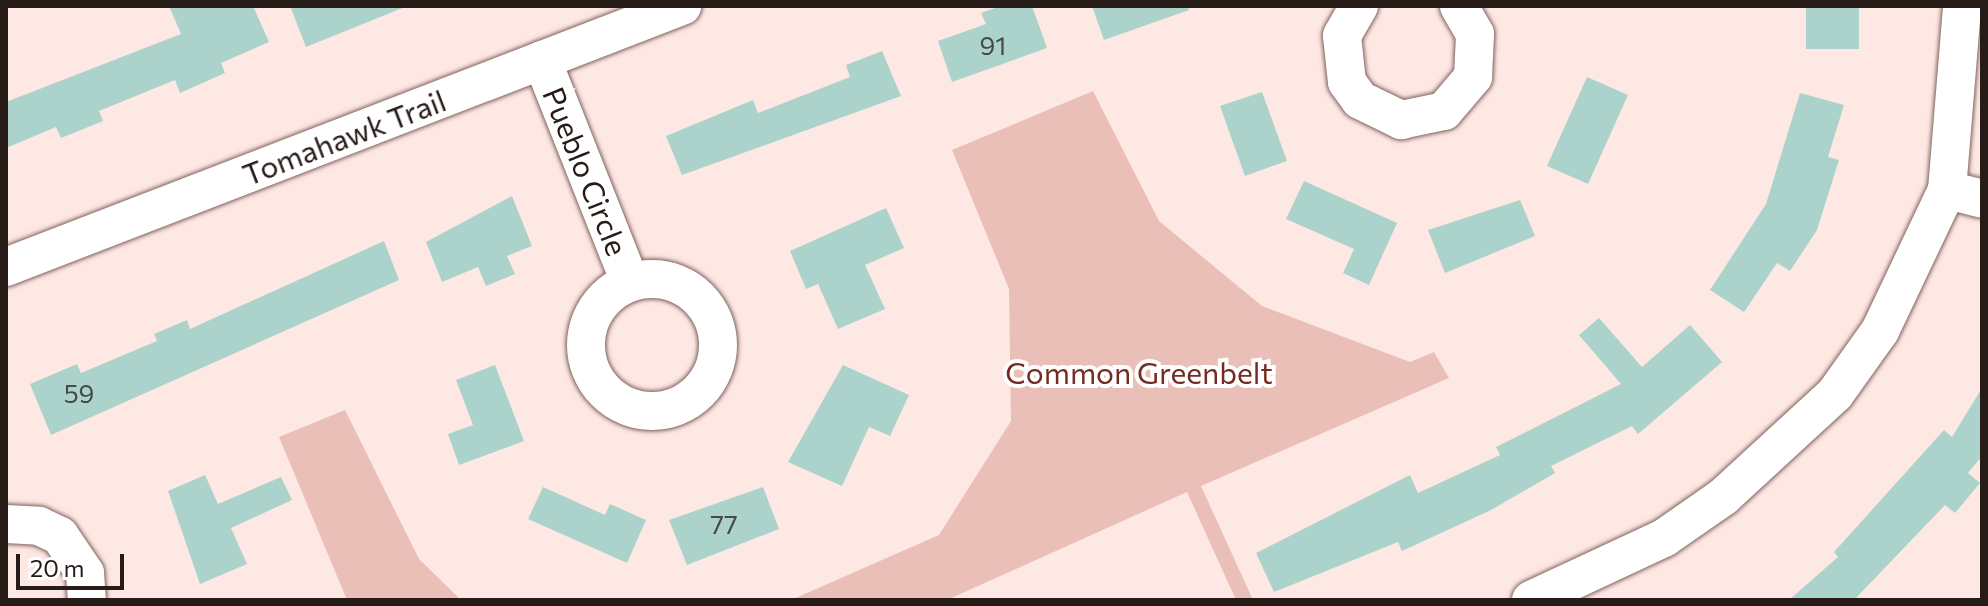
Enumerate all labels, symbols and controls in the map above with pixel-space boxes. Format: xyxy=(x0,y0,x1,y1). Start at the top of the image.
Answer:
house number: 91 xyxy=(980,29,1006,61)
street label: Tomahawk Trail xyxy=(237,82,451,192)
street label: Pueblo Circle xyxy=(536,82,636,260)
park label: Common Greenbelt xyxy=(1005,354,1273,390)
house number: 59 xyxy=(64,377,94,409)
house number: 77 xyxy=(710,508,738,540)
scale bar xyxy=(20,538,128,588)
text: 20 m xyxy=(30,553,84,582)

